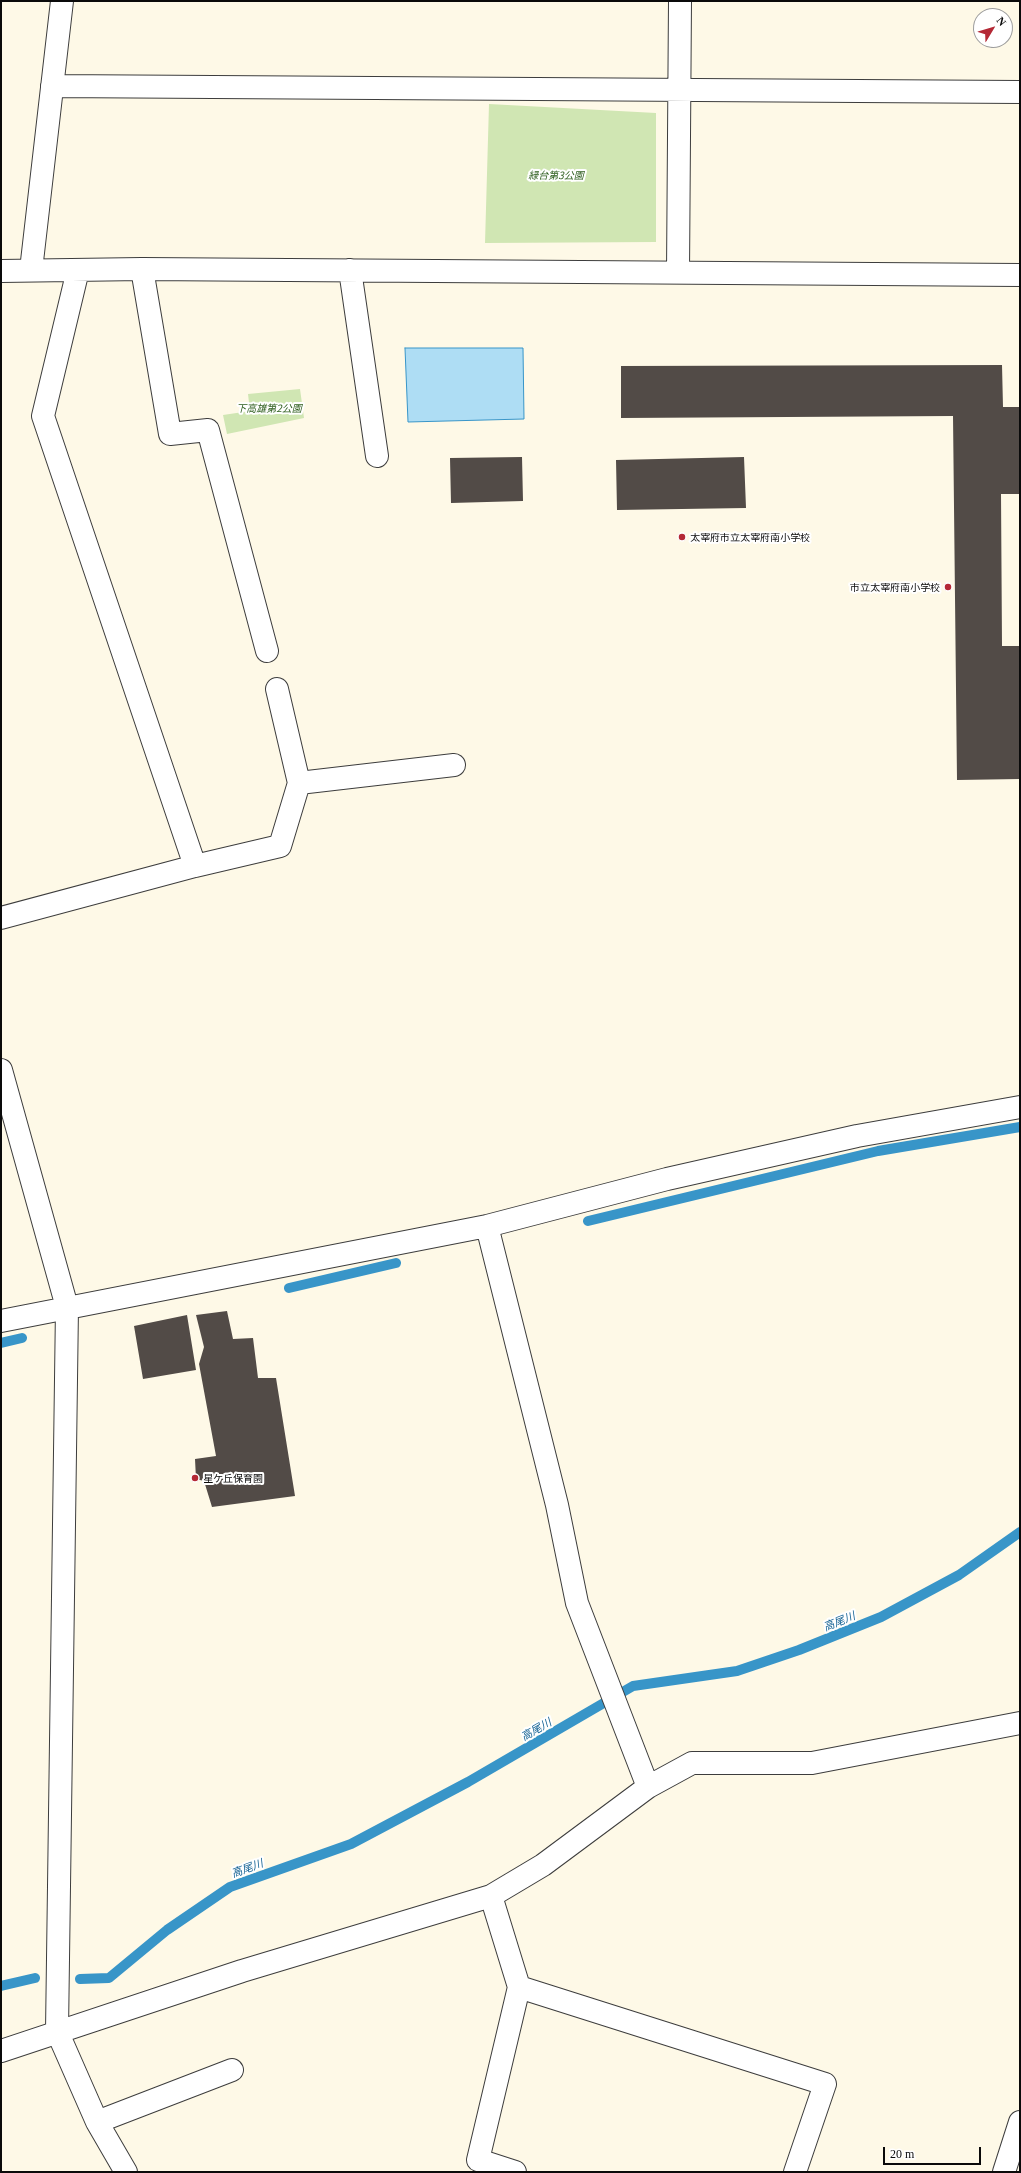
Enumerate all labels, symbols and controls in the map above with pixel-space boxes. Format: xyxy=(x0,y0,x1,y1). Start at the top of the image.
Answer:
north arrow xyxy=(973,8,1013,48)
text: N xyxy=(994,14,1009,28)
park label: 緑台第3公園 xyxy=(528,169,584,181)
park label: 下高雄第2公園 xyxy=(236,402,302,414)
place label: 太宰府市立太宰府南小学校 xyxy=(690,531,810,543)
marker: 太宰府市立太宰府南小学校 xyxy=(677,532,687,542)
place label: 市立太宰府南小学校 xyxy=(850,581,940,593)
marker: 市立太宰府南小学校 xyxy=(943,582,953,592)
place label: 星ケ丘保育園 xyxy=(203,1472,263,1484)
marker: 星ケ丘保育園 xyxy=(190,1473,200,1483)
water label: 高尾川 xyxy=(821,1609,857,1633)
water label: 高尾川 xyxy=(518,1715,554,1743)
water label: 高尾川 xyxy=(229,1856,265,1880)
scale bar xyxy=(885,2139,983,2165)
text: 20 m xyxy=(890,2147,914,2161)

